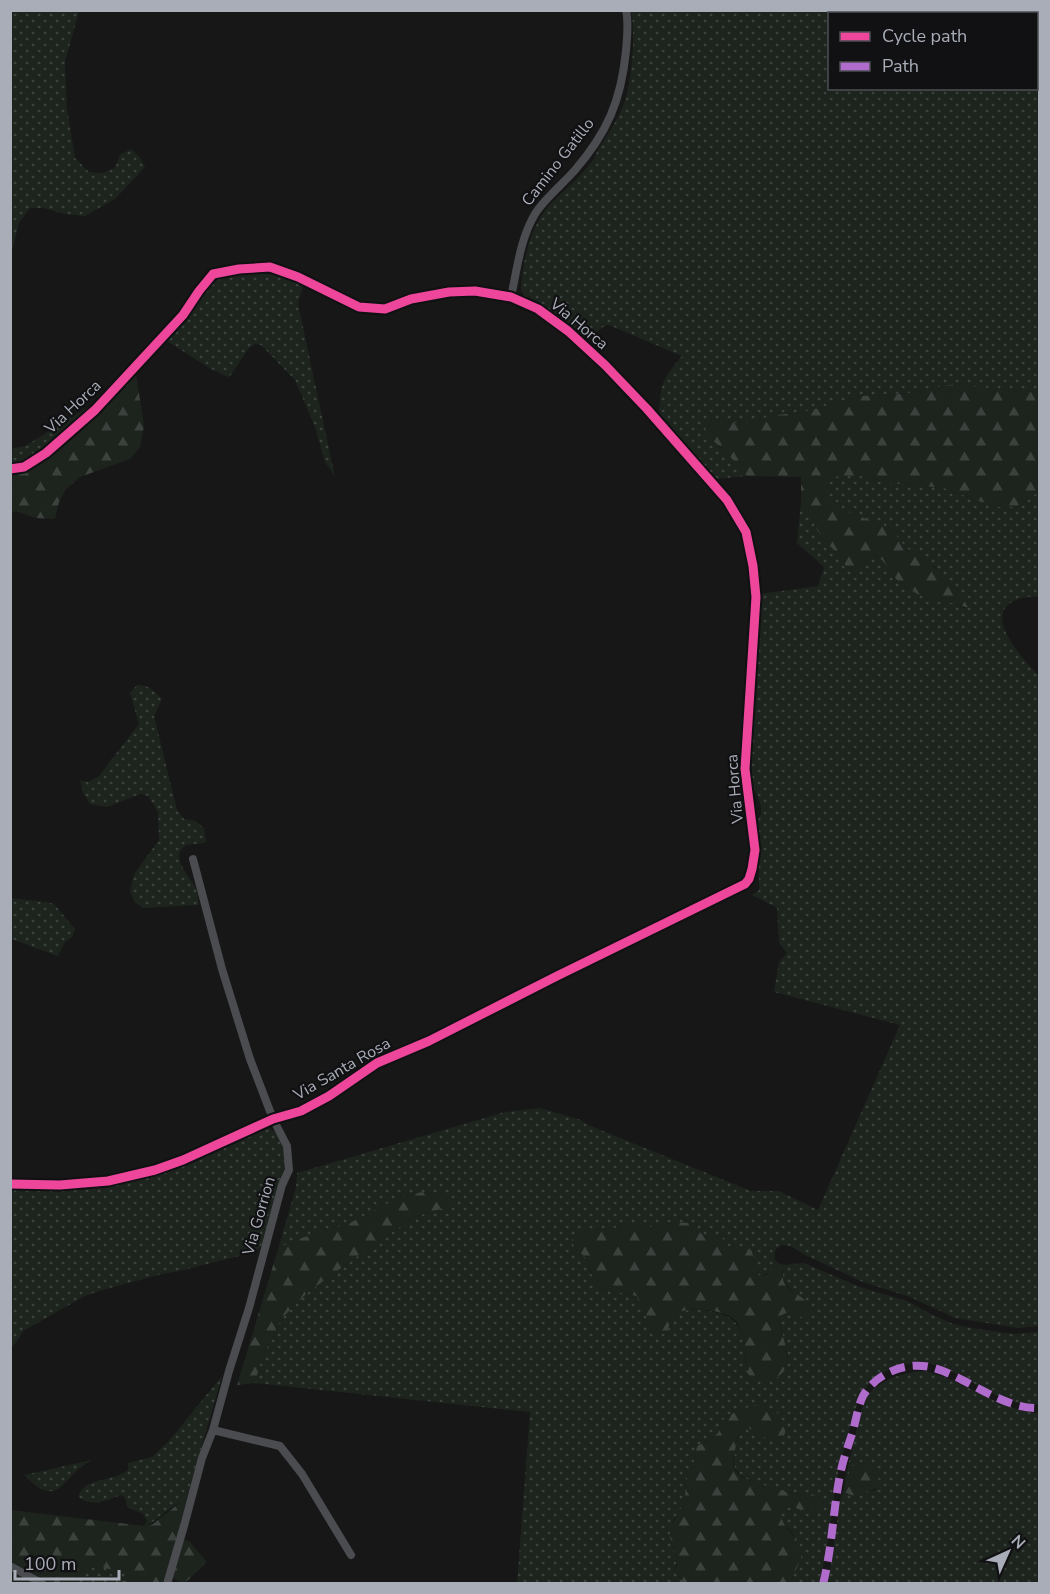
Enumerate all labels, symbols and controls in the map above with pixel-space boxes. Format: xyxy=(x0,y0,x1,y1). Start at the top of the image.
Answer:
legend xyxy=(828,12,1038,90)
text: Cycle path xyxy=(882,24,967,48)
text: Path xyxy=(882,54,919,78)
street label: Camino Gatillo xyxy=(517,113,599,211)
street label: Via Horca xyxy=(544,292,613,355)
street label: Via Horca xyxy=(39,375,106,440)
street label: Via Horca xyxy=(721,753,749,826)
street label: Via Santa Rosa xyxy=(289,1032,394,1106)
street label: Via Gorrion xyxy=(237,1174,281,1259)
north arrow xyxy=(978,1522,1038,1582)
text: N xyxy=(1006,1530,1030,1554)
scale bar xyxy=(15,1543,118,1581)
text: 100 m xyxy=(24,1552,76,1576)

